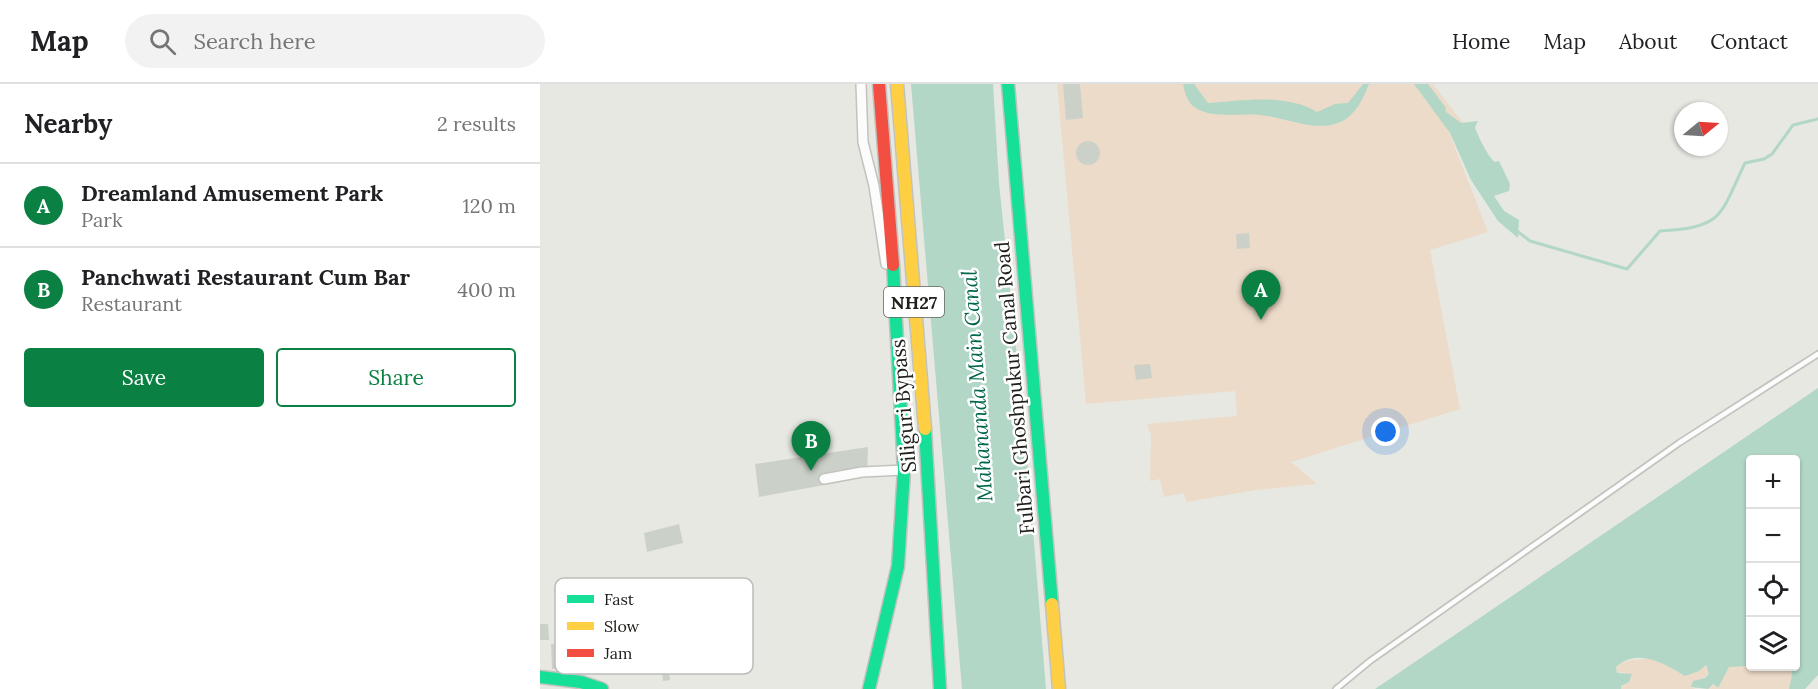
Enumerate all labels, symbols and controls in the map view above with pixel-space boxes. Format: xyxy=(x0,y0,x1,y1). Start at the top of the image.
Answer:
search box xyxy=(125,14,545,68)
text: Map xyxy=(30,23,89,59)
icon: search xyxy=(146,25,179,58)
text: Search here xyxy=(194,27,316,55)
text: Home xyxy=(1452,28,1510,55)
text: Map xyxy=(1543,28,1586,55)
text: About xyxy=(1619,28,1677,55)
text: Contact xyxy=(1710,28,1788,55)
north arrow xyxy=(1674,102,1728,156)
text: Nearby xyxy=(24,107,112,140)
text: 2 results xyxy=(437,111,516,136)
text: Dreamland Amusement Park xyxy=(81,179,383,207)
text: A xyxy=(37,193,50,218)
text: 120 m xyxy=(462,193,516,218)
text: Park xyxy=(81,207,123,232)
street label: Fulbari Ghoshpukur Canal Road xyxy=(989,240,1039,536)
text: Panchwati Restaurant Cum Bar xyxy=(81,263,410,291)
water label: Mahananda Main Canal xyxy=(955,269,999,503)
pin: A xyxy=(1242,270,1280,320)
text: B xyxy=(37,277,50,302)
text: 400 m xyxy=(457,277,516,302)
road number: NH27 xyxy=(884,287,944,317)
text: Restaurant xyxy=(81,291,182,316)
street label: Siliguri Bypass xyxy=(885,338,921,474)
button: Save xyxy=(24,348,264,407)
button: Share xyxy=(276,348,516,407)
your location xyxy=(1371,417,1400,446)
pin: B xyxy=(792,422,830,471)
map controls xyxy=(1746,455,1800,671)
button: + xyxy=(1746,455,1800,509)
button: − xyxy=(1746,509,1800,563)
button: locate xyxy=(1746,563,1800,617)
legend xyxy=(555,578,753,674)
text: Fast xyxy=(604,589,635,609)
text: Slow xyxy=(604,616,640,636)
button: layers xyxy=(1746,617,1800,671)
text: Jam xyxy=(603,643,632,663)

